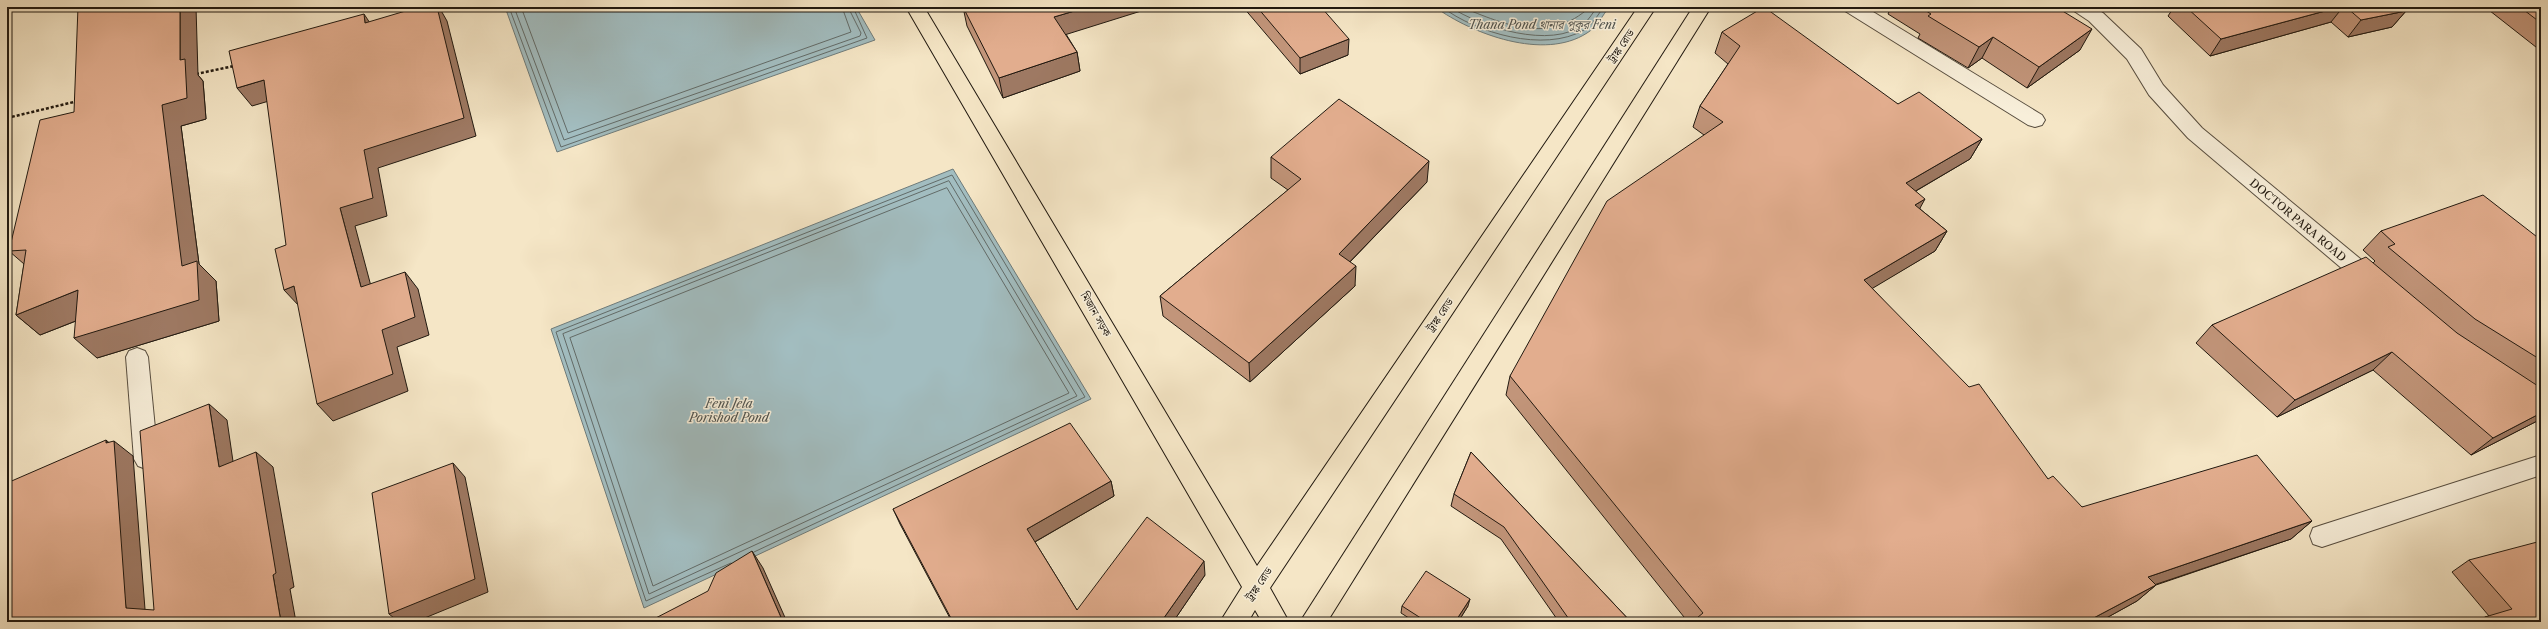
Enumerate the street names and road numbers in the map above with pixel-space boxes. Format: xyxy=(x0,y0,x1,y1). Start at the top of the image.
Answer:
street label: ট্রাঙ্ক রোড xyxy=(1604,25,1638,66)
street label: DOCTOR PARA ROAD xyxy=(2247,176,2349,265)
street label: মিজান সড়ক xyxy=(1077,288,1115,340)
street label: ট্রাঙ্ক রোড xyxy=(1423,294,1457,335)
street label: ট্রাঙ্ক রোড xyxy=(1242,563,1276,604)

